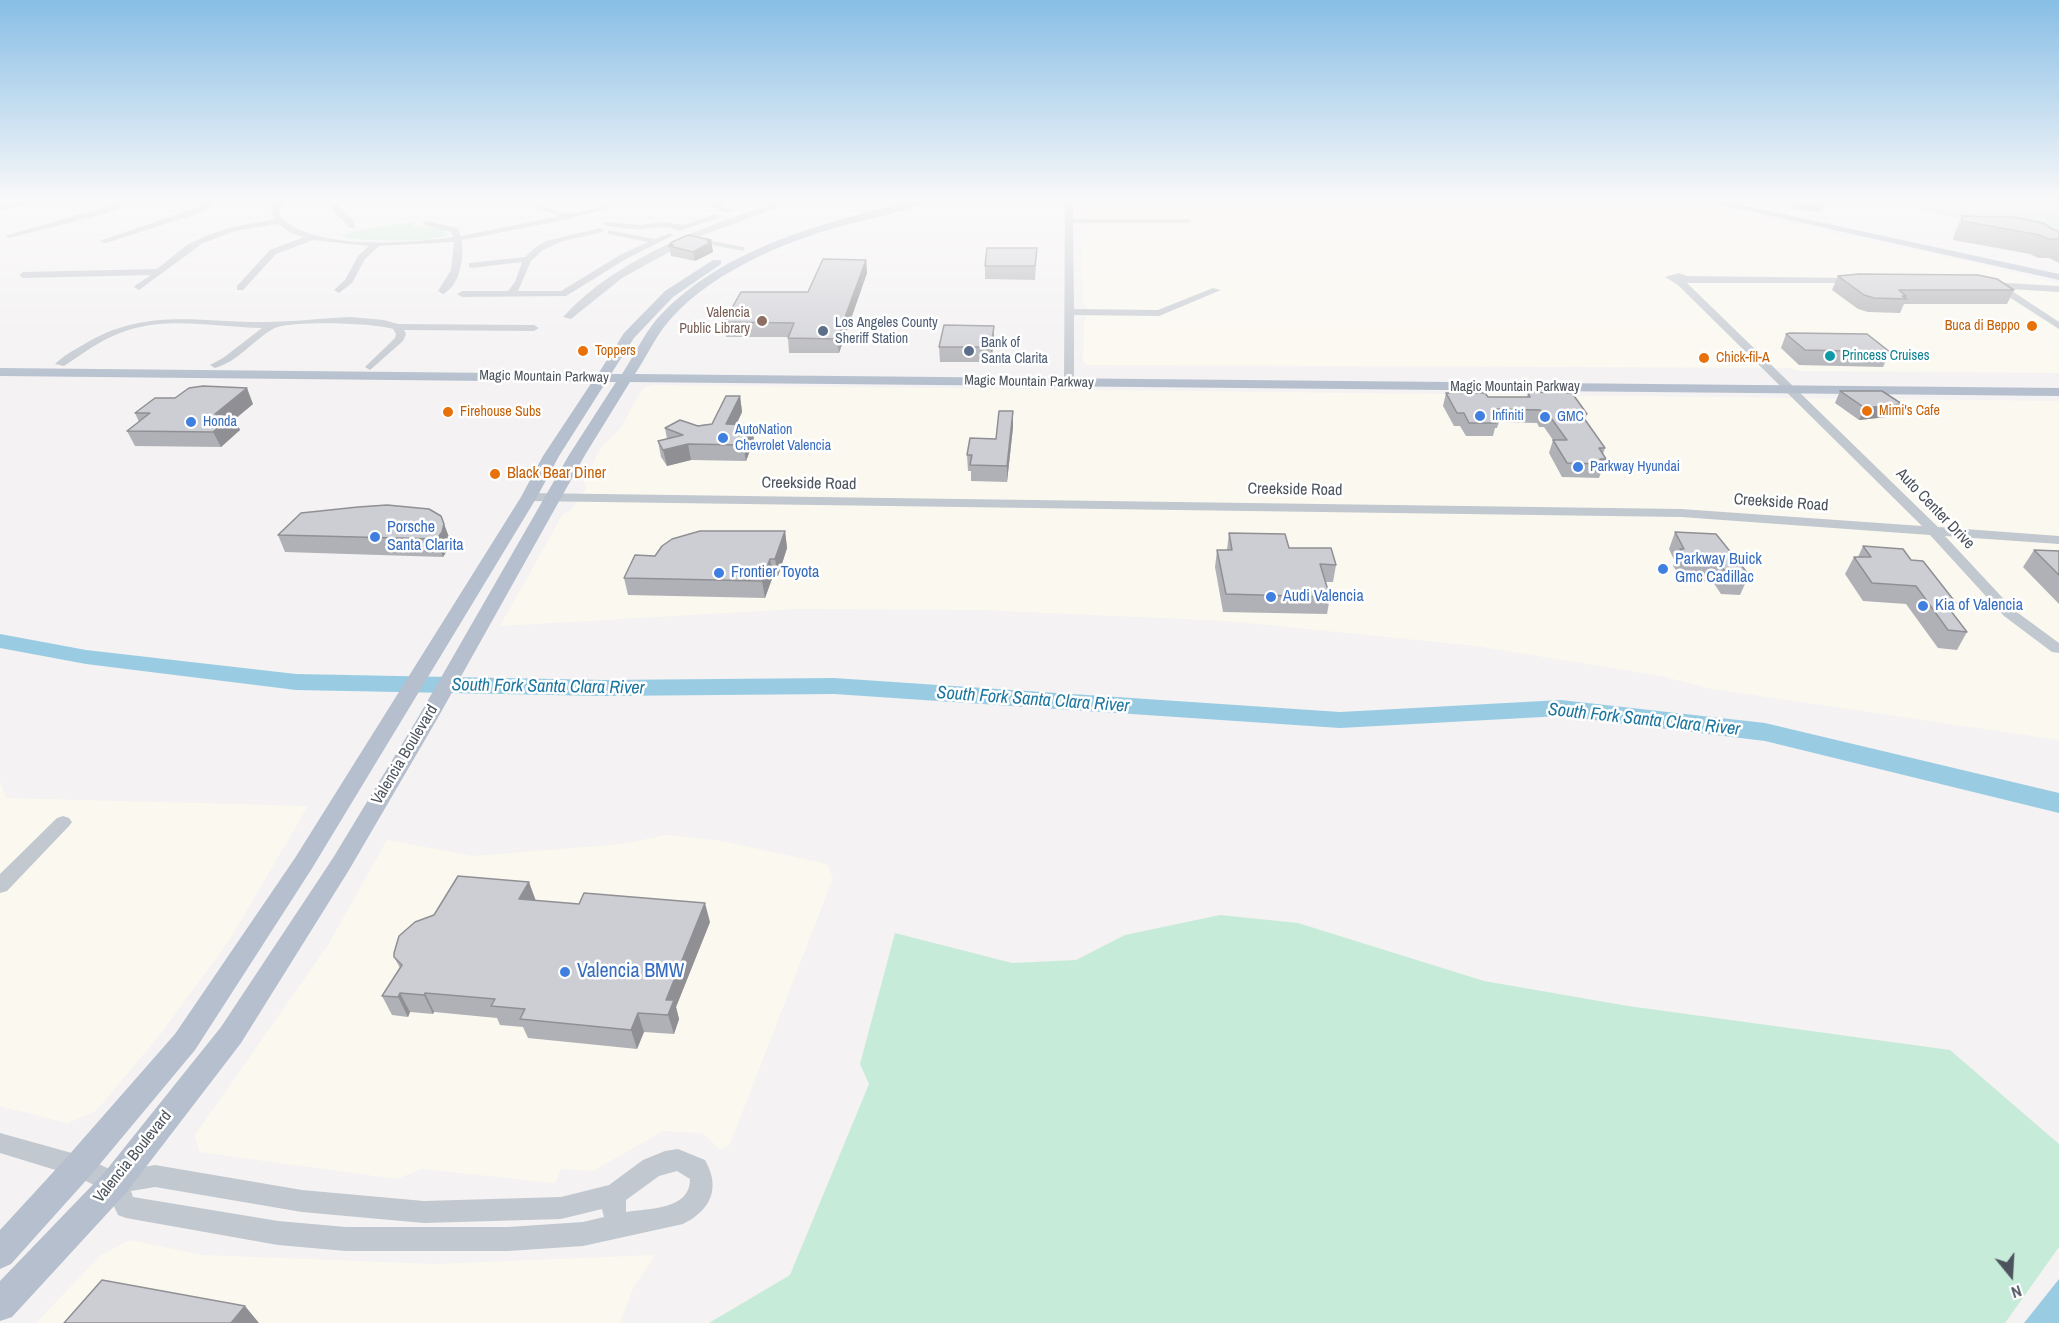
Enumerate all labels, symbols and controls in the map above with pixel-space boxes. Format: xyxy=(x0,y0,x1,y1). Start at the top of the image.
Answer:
place label: Valencia Public Library xyxy=(679,305,750,338)
marker: Valencia Public Library xyxy=(755,314,769,328)
place label: Los Angeles County Sheriff Station xyxy=(835,315,938,348)
place label: Buca di Beppo xyxy=(1945,318,2020,334)
marker: Buca di Beppo xyxy=(2025,319,2039,333)
marker: Los Angeles County Sheriff Station xyxy=(816,324,830,338)
place label: Bank of Santa Clarita xyxy=(981,335,1048,368)
place label: Toppers xyxy=(595,343,636,359)
marker: Toppers xyxy=(576,344,590,358)
marker: Bank of Santa Clarita xyxy=(962,344,976,358)
place label: Princess Cruises xyxy=(1842,348,1929,364)
marker: Princess Cruises xyxy=(1823,349,1837,363)
place label: Chick-fil-A xyxy=(1716,350,1770,366)
marker: Chick-fil-A xyxy=(1697,351,1711,365)
street label: Magic Mountain Parkway xyxy=(479,367,609,387)
street label: Magic Mountain Parkway xyxy=(964,372,1094,392)
street label: Magic Mountain Parkway xyxy=(1450,379,1580,395)
place label: Mimi's Cafe xyxy=(1879,403,1940,419)
place label: Firehouse Subs xyxy=(460,404,541,420)
marker: Mimi's Cafe xyxy=(1860,404,1874,418)
marker: Firehouse Subs xyxy=(441,405,455,419)
place label: Infiniti xyxy=(1492,408,1524,424)
marker: Infiniti xyxy=(1473,409,1487,423)
place label: GMC xyxy=(1557,409,1584,425)
marker: GMC xyxy=(1538,410,1552,424)
place label: Honda xyxy=(203,414,237,430)
marker: Honda xyxy=(184,415,198,429)
place label: AutoNation Chevrolet Valencia xyxy=(735,422,831,454)
marker: AutoNation Chevrolet Valencia xyxy=(716,431,730,445)
place label: Parkway Hyundai xyxy=(1590,459,1680,475)
marker: Parkway Hyundai xyxy=(1571,460,1585,474)
place label: Black Bear Diner xyxy=(507,464,606,484)
street label: Auto Center Drive xyxy=(1892,465,1978,553)
marker: Black Bear Diner xyxy=(488,467,502,481)
street label: Creekside Road xyxy=(761,474,857,494)
street label: Creekside Road xyxy=(1247,480,1343,500)
street label: Creekside Road xyxy=(1733,490,1829,516)
place label: Porsche Santa Clarita xyxy=(387,518,464,556)
marker: Porsche Santa Clarita xyxy=(368,530,382,544)
place label: Parkway Buick Gmc Cadillac xyxy=(1675,550,1762,588)
marker: Parkway Buick Gmc Cadillac xyxy=(1656,562,1670,576)
place label: Frontier Toyota xyxy=(731,563,819,583)
marker: Frontier Toyota xyxy=(712,566,726,580)
place label: Audi Valencia xyxy=(1283,587,1364,607)
marker: Audi Valencia xyxy=(1264,590,1278,604)
place label: Kia of Valencia xyxy=(1935,596,2023,616)
marker: Kia of Valencia xyxy=(1916,599,1930,613)
water label: South Fork Santa Clara River xyxy=(451,675,645,699)
water label: South Fork Santa Clara River xyxy=(936,682,1130,718)
water label: South Fork Santa Clara River xyxy=(1547,699,1741,741)
street label: Valencia Boulevard xyxy=(368,702,442,808)
place label: Valencia BMW xyxy=(577,960,684,984)
marker: Valencia BMW xyxy=(558,965,572,979)
street label: Valencia Boulevard xyxy=(90,1107,176,1207)
north arrow xyxy=(1981,1245,2041,1305)
text: N xyxy=(2009,1280,2024,1304)

